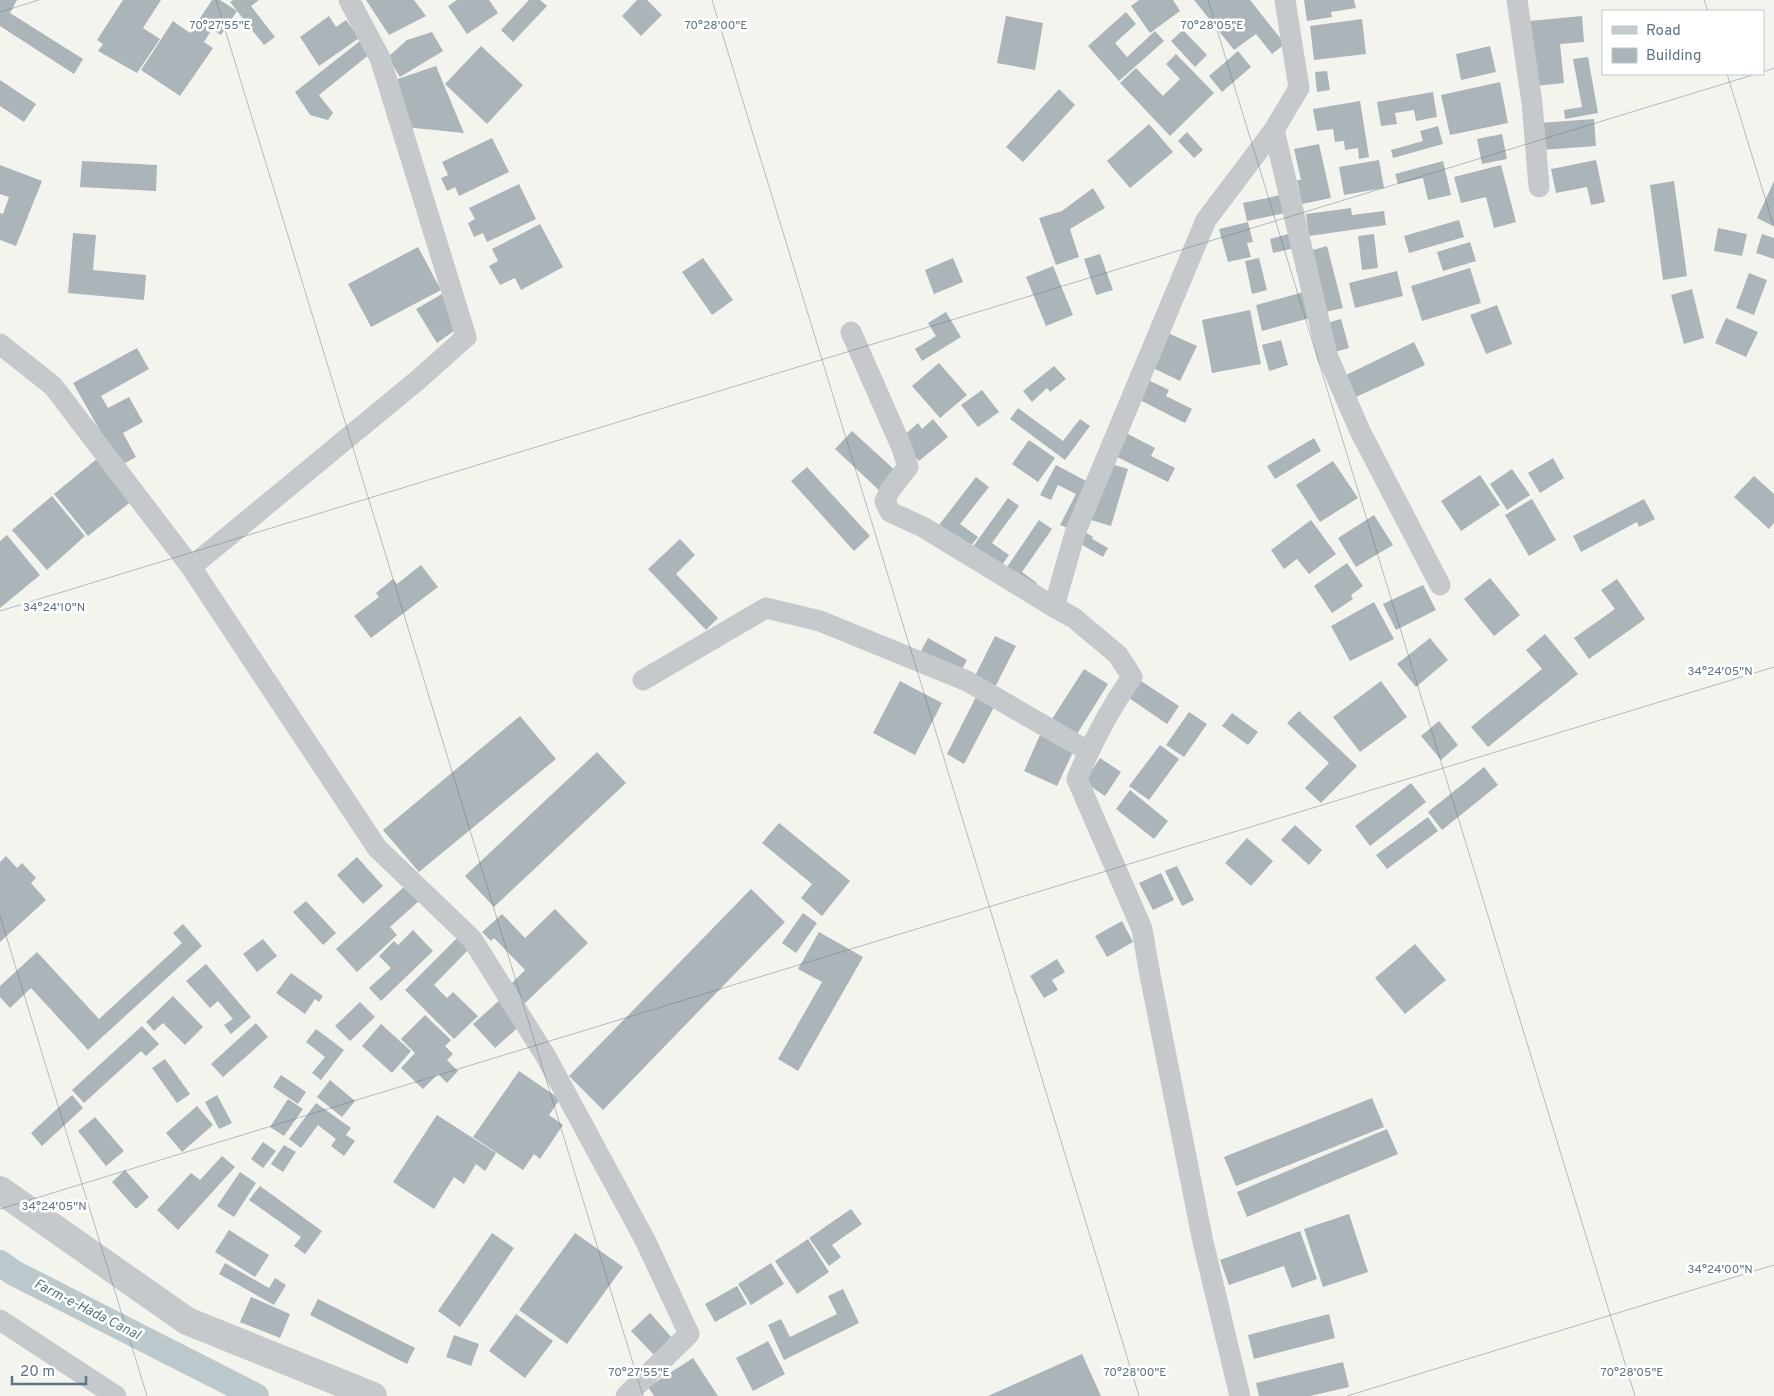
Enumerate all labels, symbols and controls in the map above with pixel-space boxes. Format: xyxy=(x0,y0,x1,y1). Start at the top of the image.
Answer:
legend xyxy=(1602,10,1764,75)
text: 70°27'55"E xyxy=(189,18,251,34)
text: 70°28'00"E xyxy=(684,18,748,34)
text: 70°28'05"E xyxy=(1181,18,1243,34)
text: Road xyxy=(1646,22,1681,41)
text: Building xyxy=(1646,47,1701,66)
text: 34°24'10"N xyxy=(23,600,85,616)
text: 34°24'05"N xyxy=(1687,664,1753,680)
text: 34°24'05"N xyxy=(21,1199,87,1215)
text: 34°24'00"N xyxy=(1687,1262,1753,1278)
water label: Farm-e-Hada Canal xyxy=(31,1276,144,1345)
scale bar xyxy=(12,1354,86,1386)
text: 20 m xyxy=(20,1363,55,1382)
text: 70°27'55"E xyxy=(608,1365,670,1381)
text: 70°28'00"E xyxy=(1103,1365,1167,1381)
text: 70°28'05"E xyxy=(1601,1365,1663,1381)

